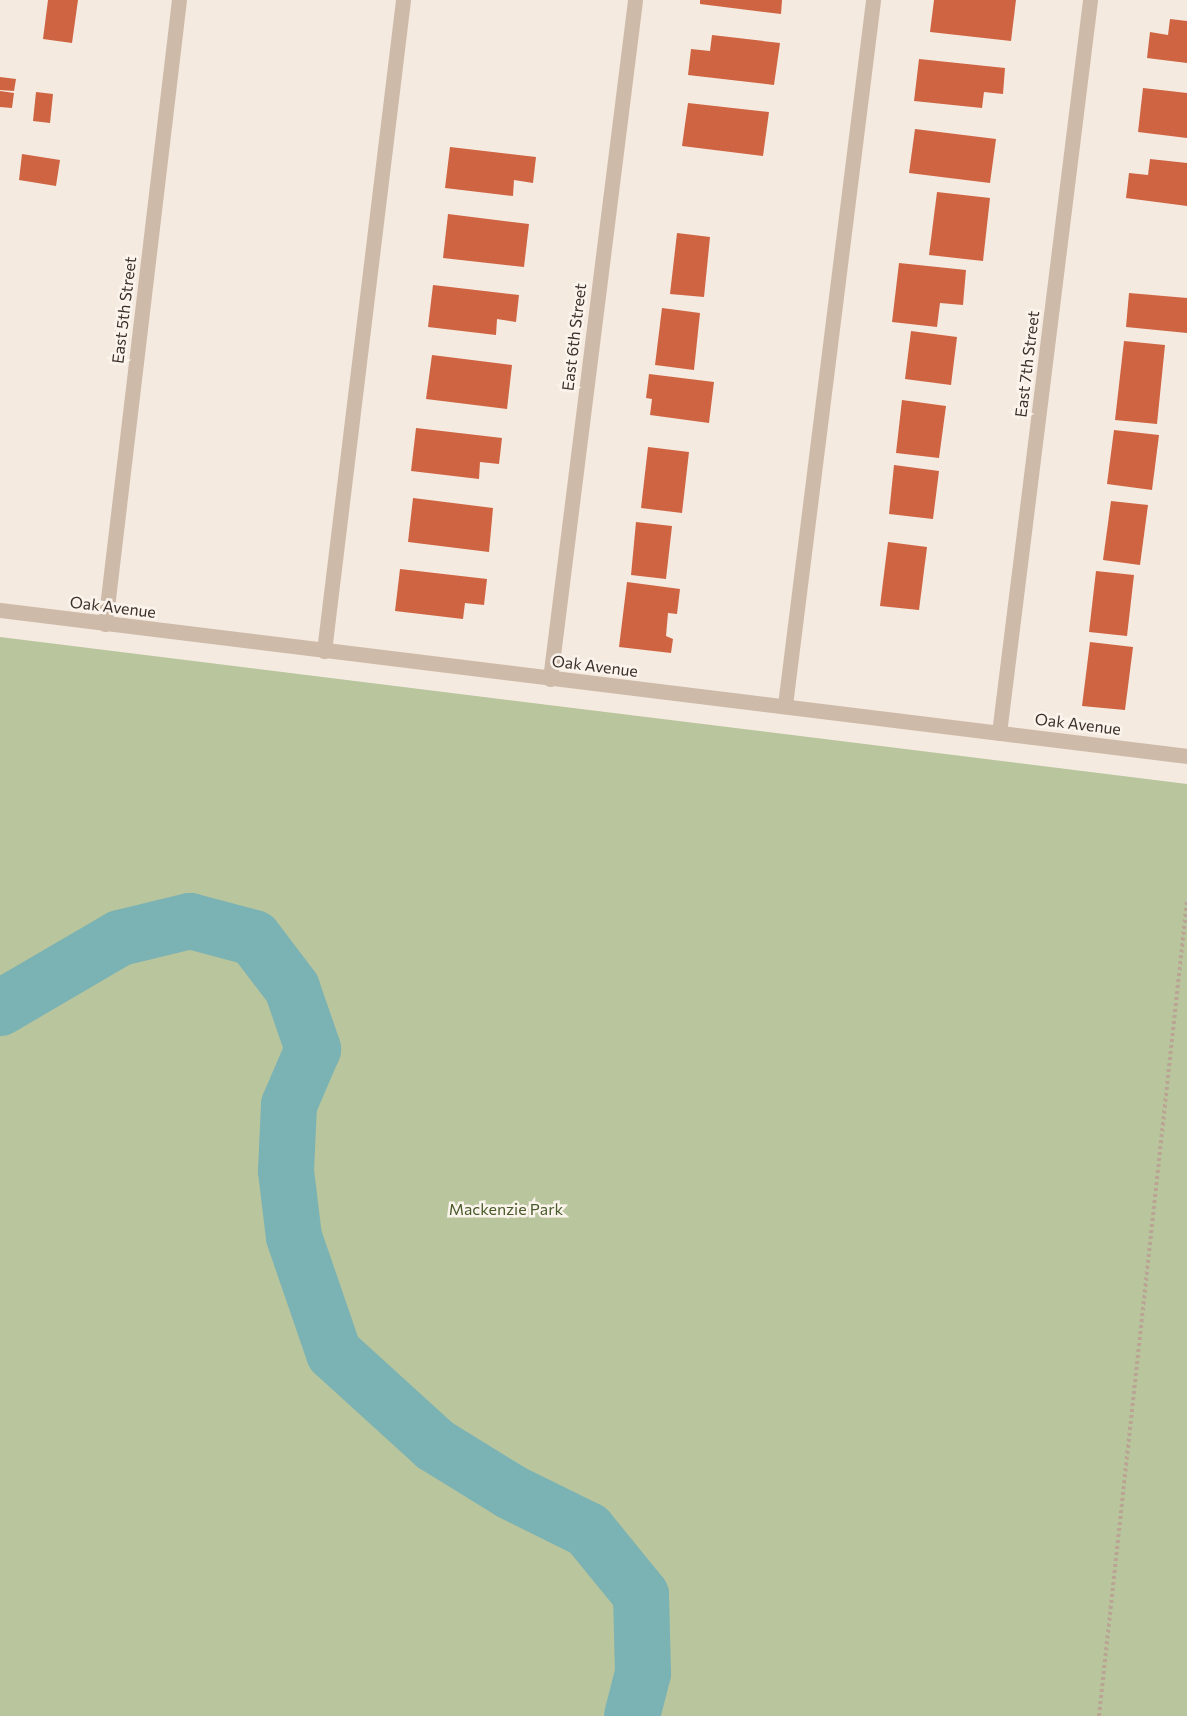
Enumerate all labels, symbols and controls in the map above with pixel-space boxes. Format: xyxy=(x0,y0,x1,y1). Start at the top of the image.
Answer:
street label: East 5th Street xyxy=(108,255,140,365)
street label: East 6th Street xyxy=(558,282,590,392)
street label: East 7th Street xyxy=(1011,310,1043,418)
street label: Oak Avenue xyxy=(69,592,157,622)
street label: Oak Avenue xyxy=(551,651,639,681)
street label: Oak Avenue xyxy=(1034,709,1122,739)
park label: Mackenzie Park xyxy=(449,1199,563,1219)

